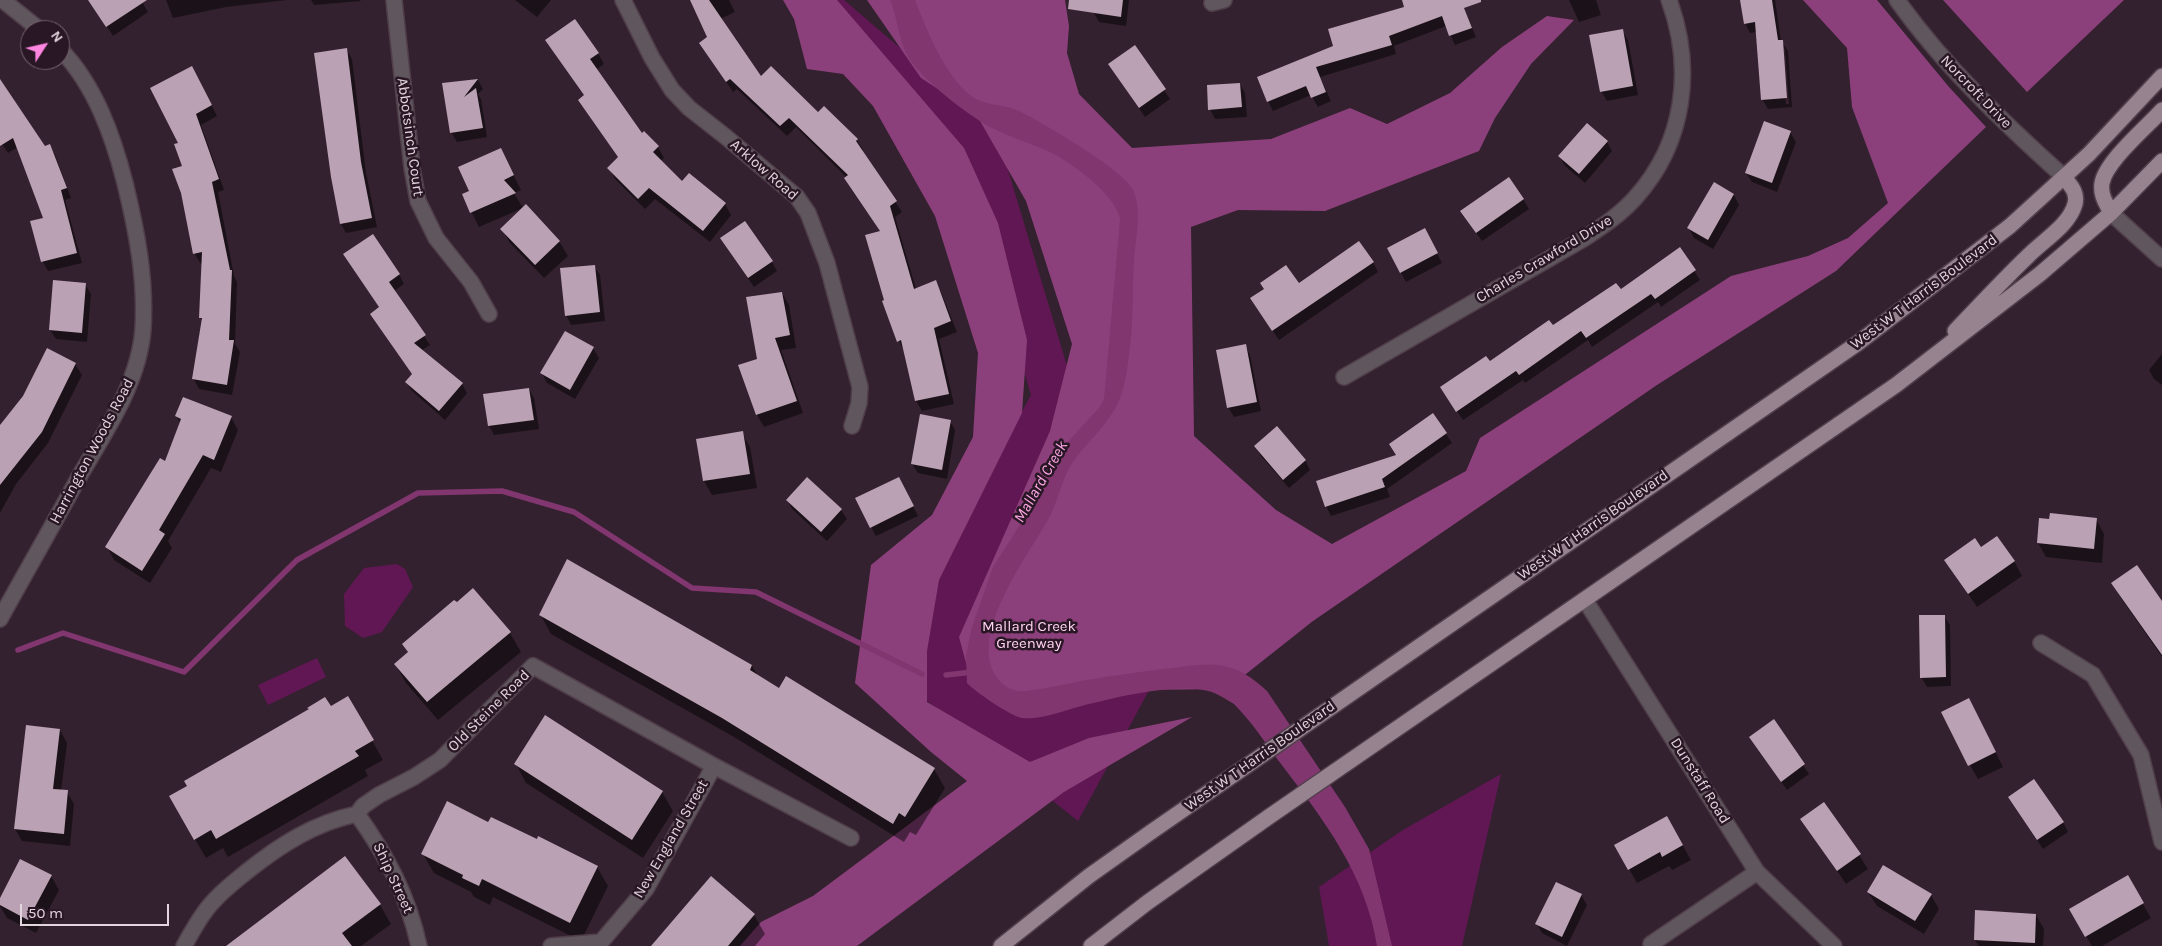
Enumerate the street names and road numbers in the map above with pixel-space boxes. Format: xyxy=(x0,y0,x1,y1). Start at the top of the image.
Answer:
street label: Norcroft Drive xyxy=(1937,52,2015,132)
street label: Abbotsinch Court xyxy=(393,77,427,197)
street label: Arklow Road xyxy=(726,136,802,204)
street label: Charles Crawford Drive xyxy=(1473,211,1615,307)
street label: West W T Harris Boulevard xyxy=(1847,231,2001,353)
street label: Harrington Woods Road xyxy=(46,375,138,527)
street label: West W T Harris Boulevard xyxy=(1514,466,1672,584)
street label: Old Steine Road xyxy=(444,666,534,756)
street label: West W T Harris Boulevard xyxy=(1181,697,1339,815)
street label: Dunstaff Road xyxy=(1666,735,1734,827)
street label: New England Street xyxy=(630,777,712,901)
street label: Ship Street xyxy=(369,840,417,916)

